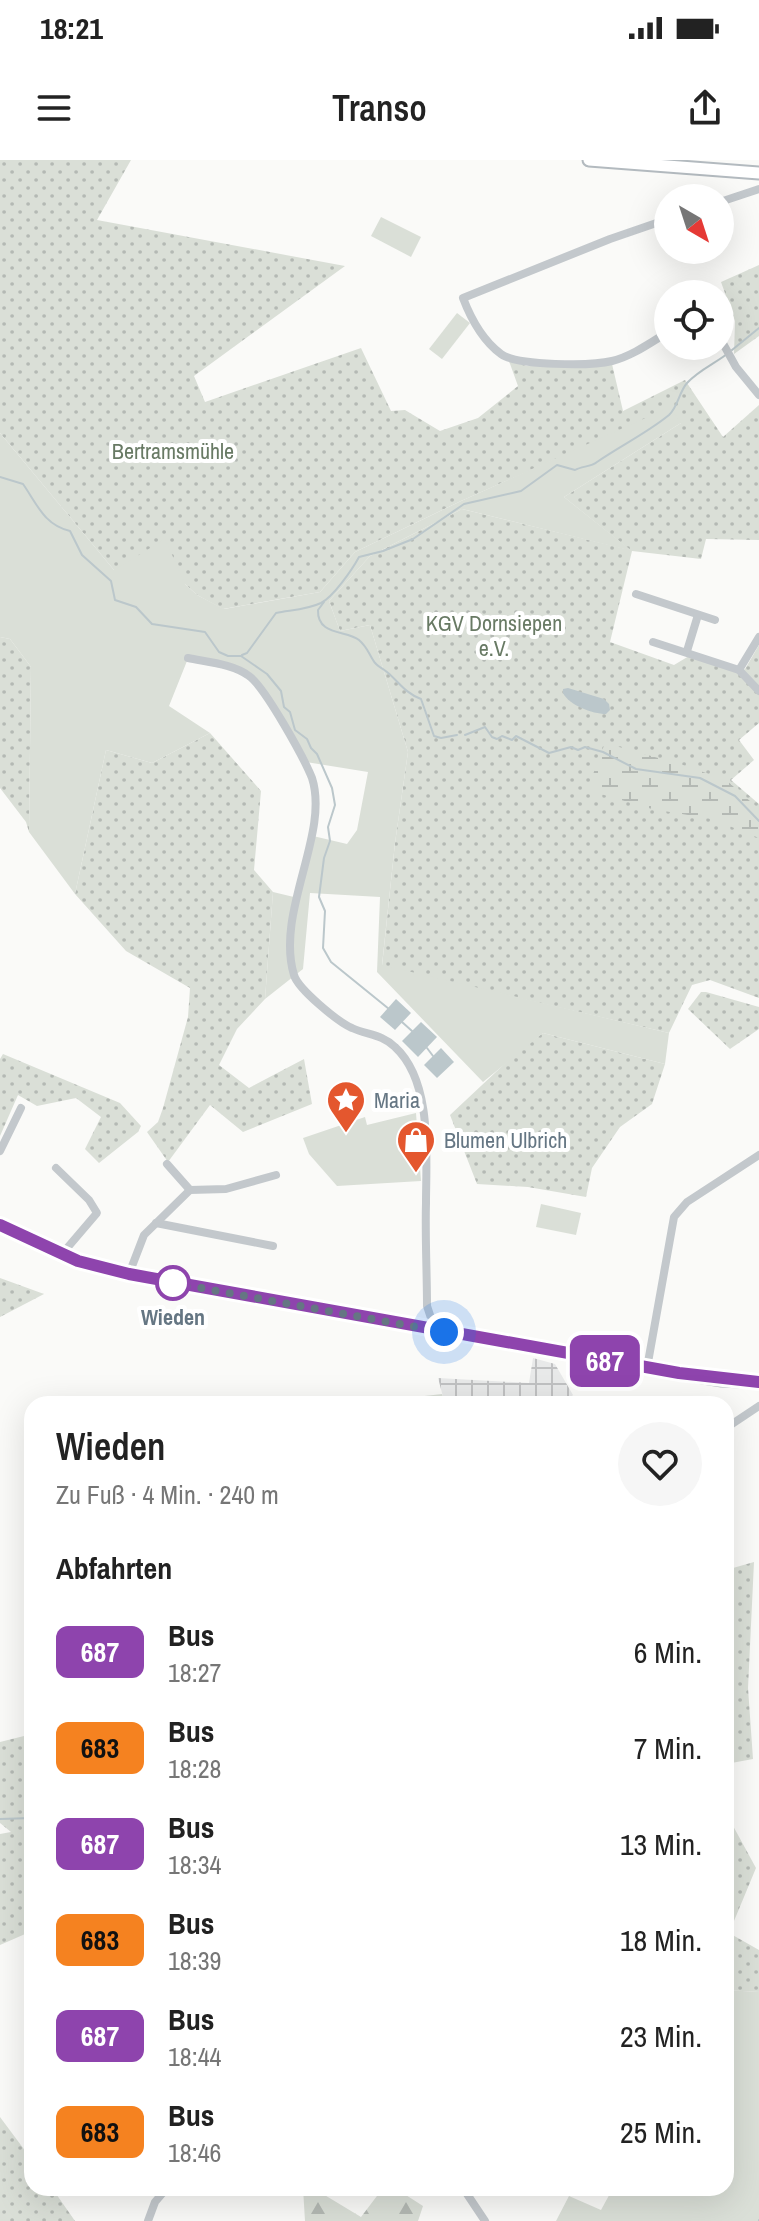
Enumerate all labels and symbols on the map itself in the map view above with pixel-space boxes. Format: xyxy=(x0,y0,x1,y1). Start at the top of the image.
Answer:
north arrow xyxy=(654,184,734,264)
park label: Bertramsmühle xyxy=(112,436,234,466)
park label: KGV Dornsiepen e.V. xyxy=(426,608,562,663)
place icon: Maria xyxy=(325,1079,367,1134)
place label: Maria xyxy=(374,1085,420,1115)
shop icon: Blumen Ulbrich xyxy=(395,1119,437,1174)
place label: Blumen Ulbrich xyxy=(444,1125,567,1155)
marker: Wieden xyxy=(156,1266,190,1300)
place label: Wieden xyxy=(141,1302,205,1332)
your location xyxy=(424,1312,464,1352)
line badge: 687 xyxy=(559,1335,651,1387)

